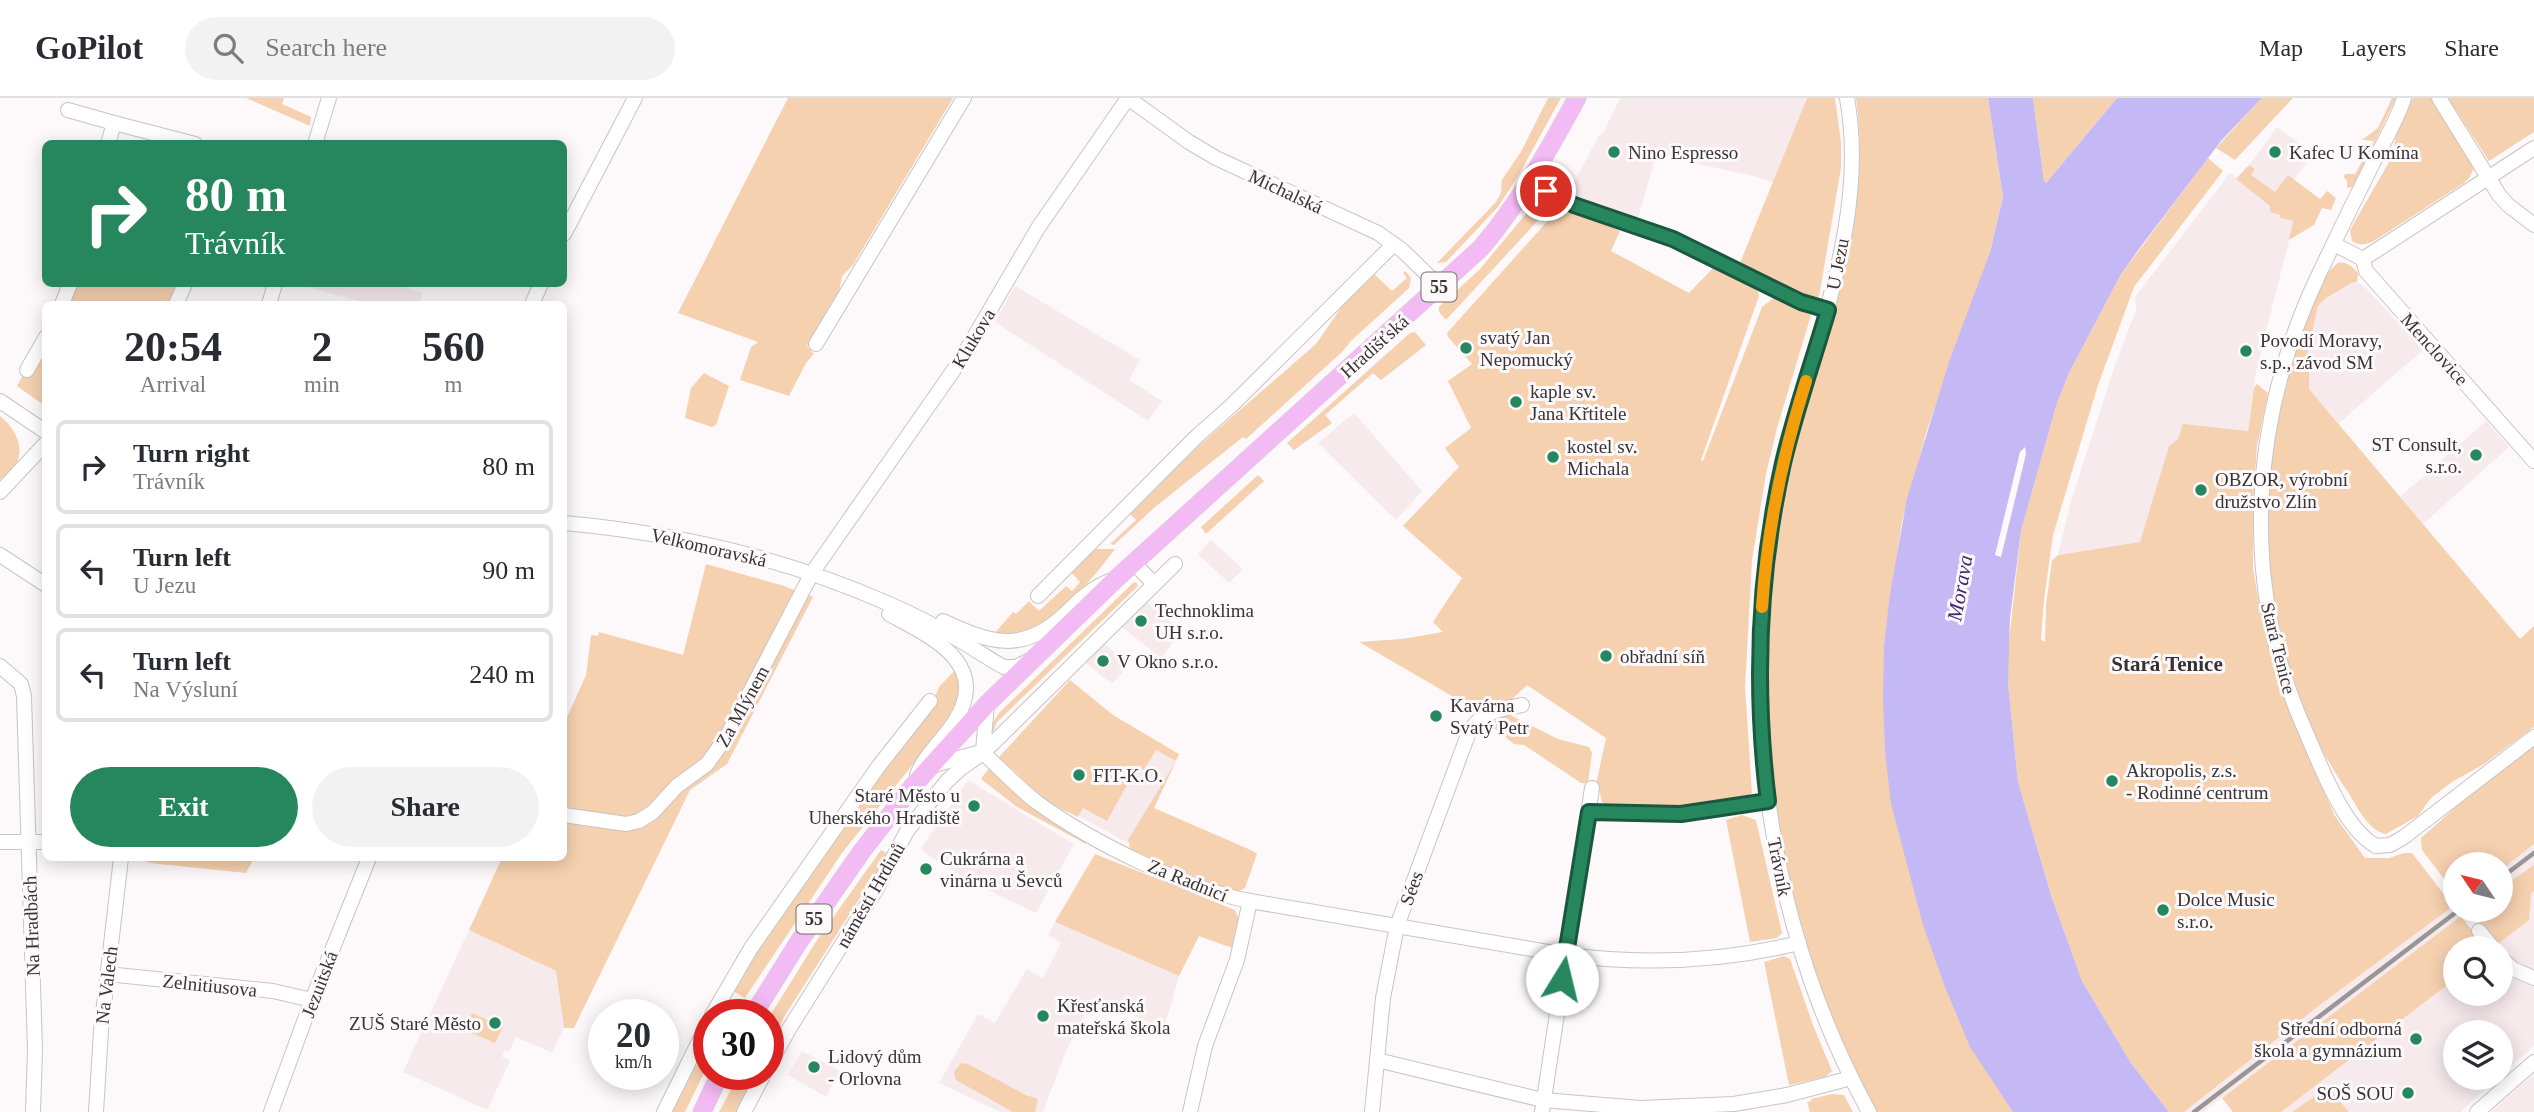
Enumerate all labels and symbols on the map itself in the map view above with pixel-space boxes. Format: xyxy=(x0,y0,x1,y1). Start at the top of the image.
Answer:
place label: Nino Espresso xyxy=(1628,142,1738,163)
place label: Kafec U Komína xyxy=(2289,142,2419,163)
marker: Nino Espresso xyxy=(1606,144,1622,160)
marker: Kafec U Komína xyxy=(2267,144,2283,160)
pin xyxy=(1516,161,1576,221)
street label: Michalská xyxy=(1245,165,1327,218)
street label: U Jezu xyxy=(1822,236,1853,292)
road number: 55 xyxy=(1422,272,1456,302)
street label: Klukova xyxy=(948,304,1000,372)
street label: Menclovice xyxy=(2397,309,2472,390)
street label: Hradišťská xyxy=(1336,310,1413,382)
place label: svatý Jan Nepomucký xyxy=(1480,327,1573,370)
place label: Povodí Moravy, s.p., závod SM xyxy=(2260,330,2382,373)
marker: svatý Jan Nepomucký xyxy=(1458,340,1474,356)
marker: Povodí Moravy, s.p., závod SM xyxy=(2238,343,2254,359)
place label: kaple sv. Jana Křtitele xyxy=(1530,381,1627,424)
marker: kaple sv. Jana Křtitele xyxy=(1508,394,1524,410)
place label: ST Consult, s.r.o. xyxy=(2372,434,2462,477)
place label: kostel sv. Michala xyxy=(1567,436,1638,479)
marker: ST Consult, s.r.o. xyxy=(2468,447,2484,463)
marker: kostel sv. Michala xyxy=(1545,449,1561,465)
place label: OBZOR, výrobní družstvo Zlín xyxy=(2215,469,2349,512)
marker: OBZOR, výrobní družstvo Zlín xyxy=(2193,482,2209,498)
street label: Velkomoravská xyxy=(649,524,769,571)
water label: Morava xyxy=(1942,553,1978,624)
place label: Technoklima UH s.r.o. xyxy=(1155,600,1254,643)
street label: Stará Tenice xyxy=(2257,600,2300,696)
marker: Technoklima UH s.r.o. xyxy=(1133,613,1149,629)
place label: obřadní síň xyxy=(1620,646,1705,667)
marker: obřadní síň xyxy=(1598,648,1614,664)
place label: V Okno s.r.o. xyxy=(1117,651,1219,672)
district label: Stará Tenice xyxy=(2111,652,2223,676)
marker: V Okno s.r.o. xyxy=(1095,653,1111,669)
street label: Za Mlýnem xyxy=(712,662,773,750)
place label: Kavárna Svatý Petr xyxy=(1450,695,1529,738)
marker: Kavárna Svatý Petr xyxy=(1428,708,1444,724)
place label: Akropolis, z.s. - Rodinné centrum xyxy=(2126,760,2269,803)
place label: FIT-K.O. xyxy=(1093,765,1163,786)
marker: FIT-K.O. xyxy=(1071,767,1087,783)
marker: Akropolis, z.s. - Rodinné centrum xyxy=(2104,773,2120,789)
place label: Staré Město u Uherského Hradiště xyxy=(809,785,960,828)
marker: Staré Město u Uherského Hradiště xyxy=(966,798,982,814)
street label: Trávník xyxy=(1764,836,1796,899)
street label: náměstí Hrdinů xyxy=(832,839,909,951)
place label: Cukrárna a vinárna u Ševců xyxy=(940,848,1063,891)
north arrow xyxy=(2443,852,2513,922)
street label: Za Radnicí xyxy=(1145,855,1231,906)
marker: Cukrárna a vinárna u Ševců xyxy=(918,861,934,877)
street label: Sées xyxy=(1396,868,1427,908)
street label: Na Hradbách xyxy=(19,875,44,977)
place label: Dolce Music s.r.o. xyxy=(2177,889,2275,932)
marker: Dolce Music s.r.o. xyxy=(2155,902,2171,918)
road number: 55 xyxy=(796,904,832,934)
position arrow xyxy=(1525,942,1599,1016)
street label: Na Valech xyxy=(91,944,122,1025)
street label: Jezuitská xyxy=(297,947,342,1020)
street label: Zelnitiusova xyxy=(162,970,259,1001)
place label: Křesťanská mateřská škola xyxy=(1057,995,1171,1038)
speed limit sign: 30 xyxy=(693,999,784,1090)
marker: Křesťanská mateřská škola xyxy=(1035,1008,1051,1024)
place label: ZUŠ Staré Město xyxy=(349,1013,481,1034)
marker: ZUŠ Staré Město xyxy=(487,1015,503,1031)
place label: Střední odborná škola a gymnázium xyxy=(2254,1018,2403,1061)
marker: Střední odborná škola a gymnázium xyxy=(2408,1031,2424,1047)
place label: Lidový dům - Orlovna xyxy=(828,1046,922,1089)
marker: Lidový dům - Orlovna xyxy=(806,1059,822,1075)
place label: SOŠ SOU xyxy=(2316,1083,2394,1104)
marker: SOŠ SOU xyxy=(2400,1085,2416,1101)

